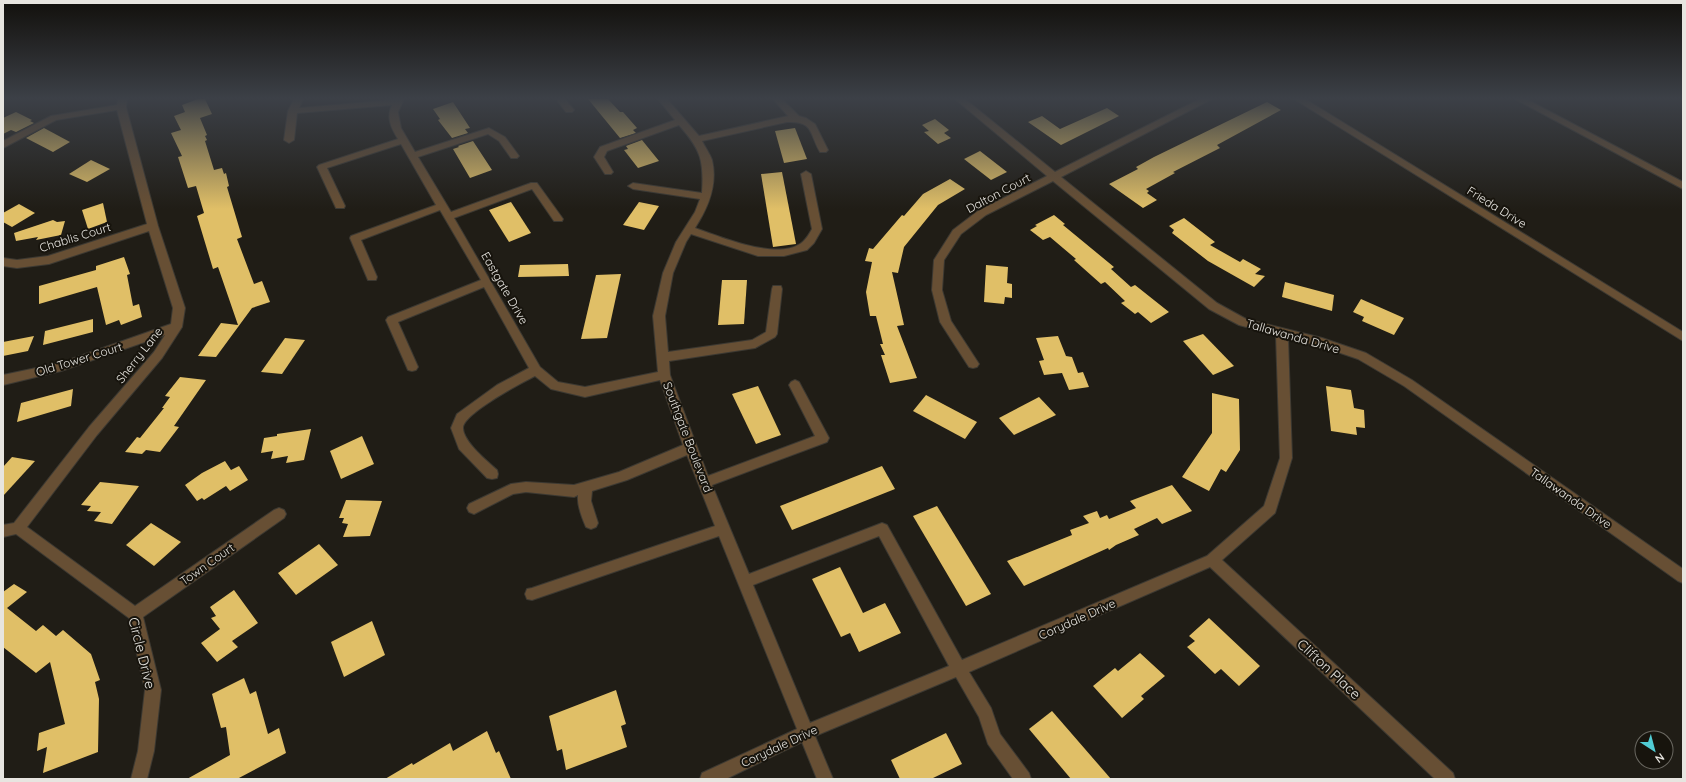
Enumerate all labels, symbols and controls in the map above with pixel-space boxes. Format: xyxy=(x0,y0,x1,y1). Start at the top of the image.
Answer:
street label: Dalton Court xyxy=(963,170,1033,216)
street label: Frieda Drive xyxy=(1464,183,1530,231)
street label: Chablis Court xyxy=(37,219,113,255)
street label: Eastgate Drive xyxy=(478,249,532,327)
street label: Tallawanda Drive xyxy=(1245,316,1341,357)
street label: Sherry Lane xyxy=(112,324,166,386)
street label: Old Tower Court xyxy=(34,339,124,379)
street label: Southgate Boulevard xyxy=(660,380,716,494)
street label: Tallawanda Drive xyxy=(1527,464,1615,532)
street label: Town Court xyxy=(177,540,237,588)
street label: Corydale Drive xyxy=(1036,595,1118,643)
street label: Circle Drive xyxy=(124,615,160,691)
street label: Clifton Place xyxy=(1293,635,1365,703)
street label: Corydale Drive xyxy=(738,722,820,770)
north arrow xyxy=(1634,730,1674,770)
text: N xyxy=(1652,750,1667,766)

